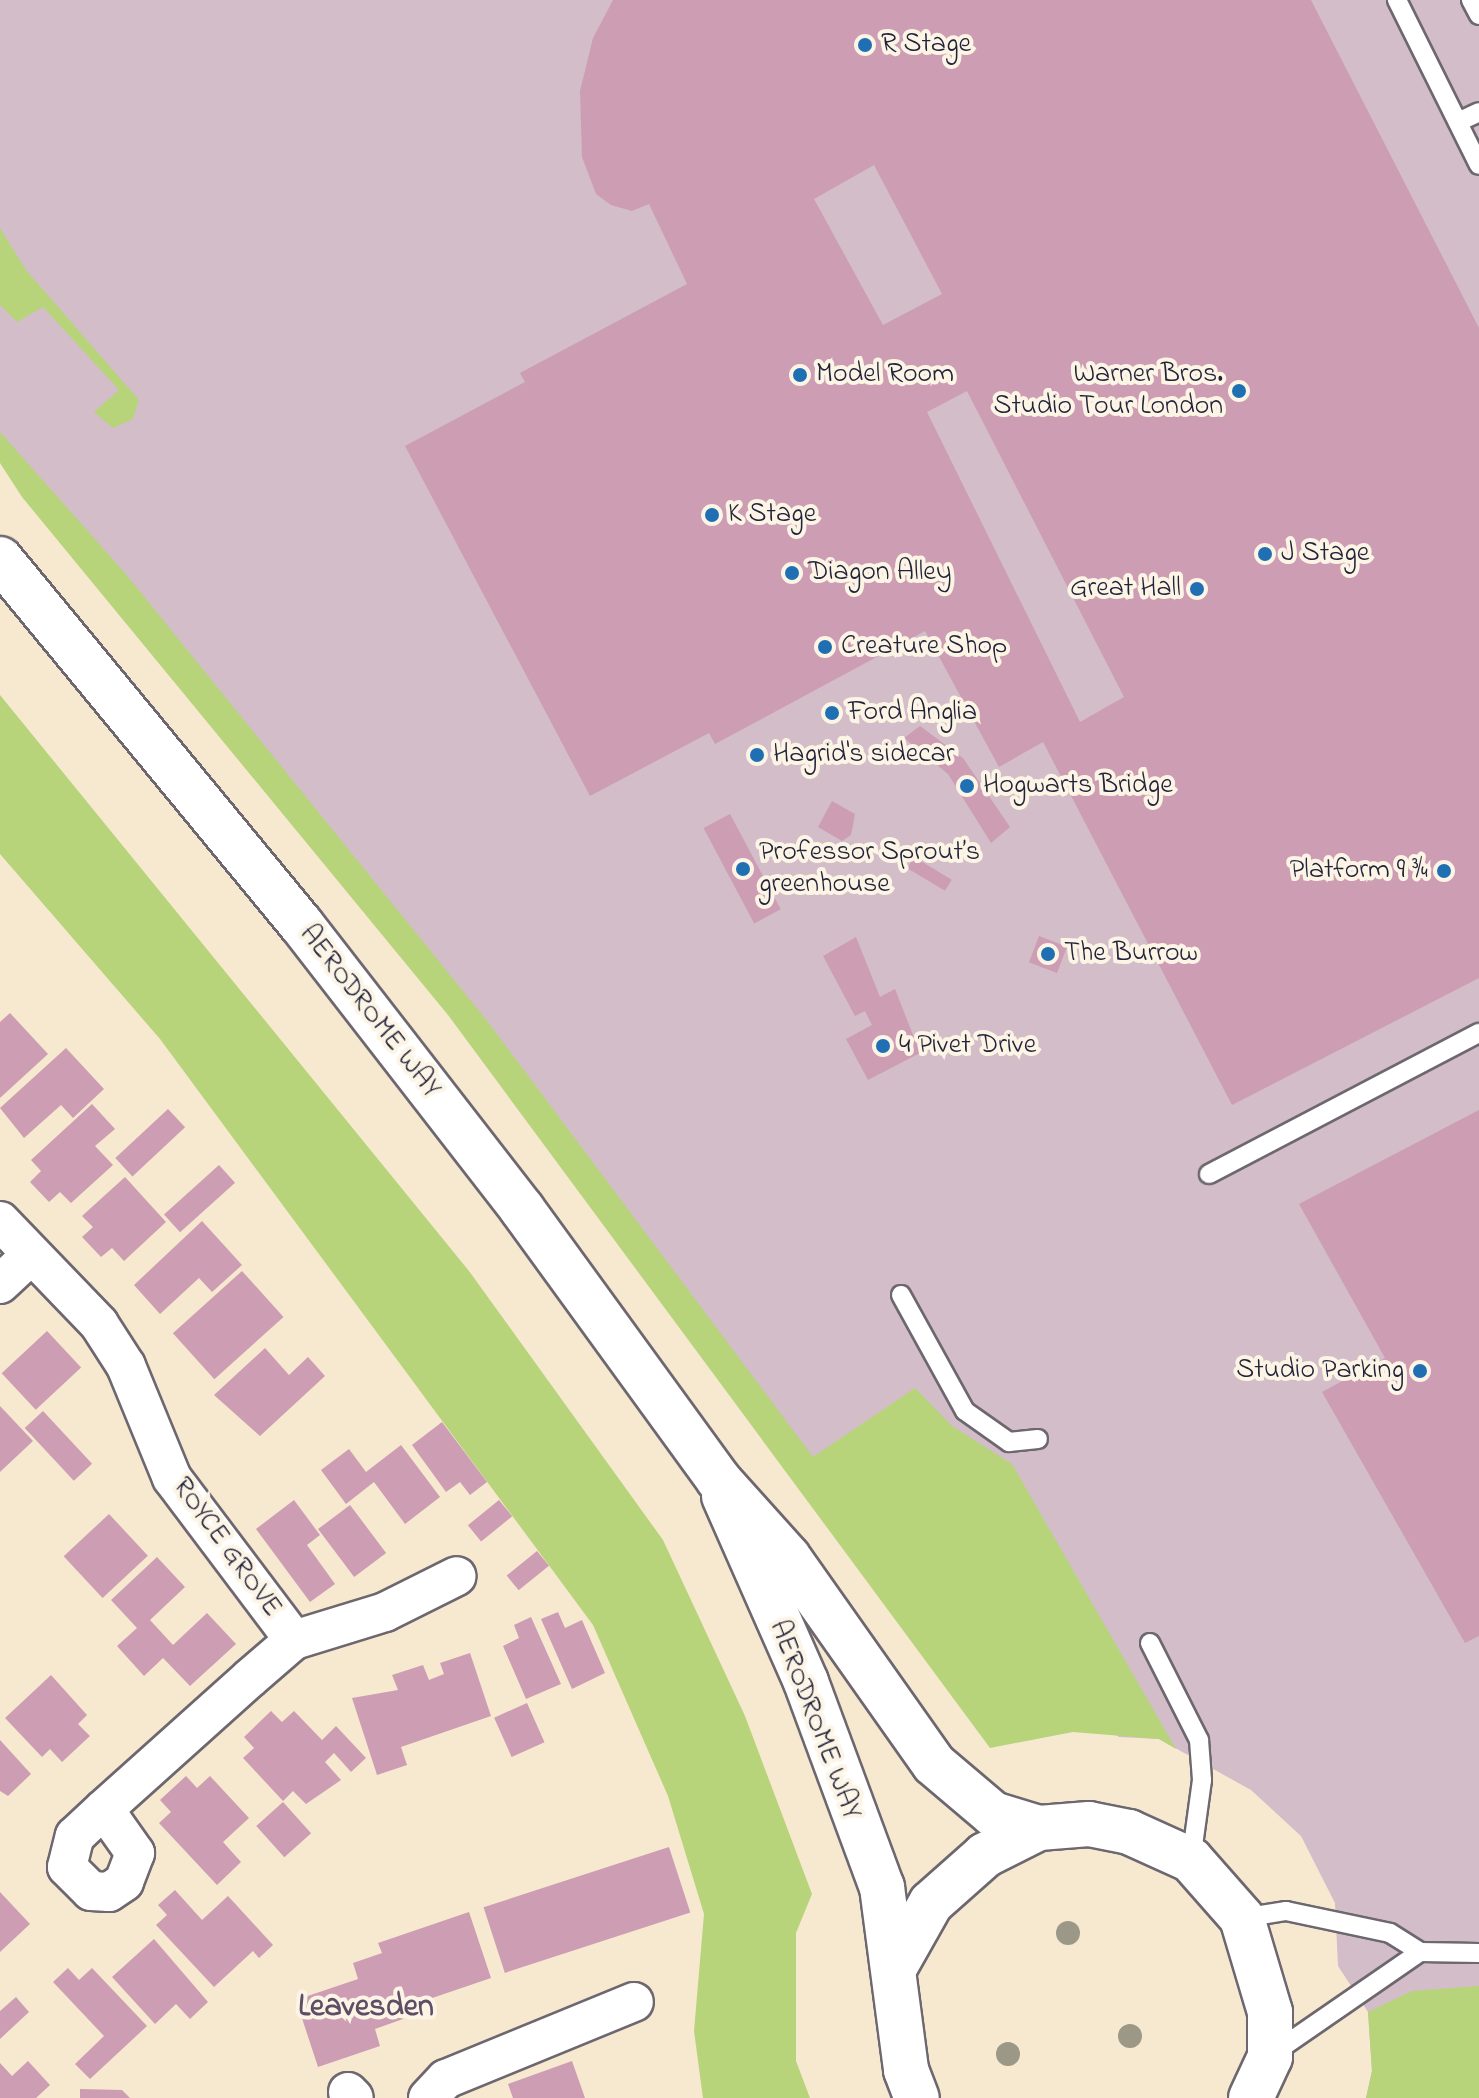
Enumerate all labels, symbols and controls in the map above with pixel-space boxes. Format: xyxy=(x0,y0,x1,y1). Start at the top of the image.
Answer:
place label: R Stage xyxy=(881,28,971,62)
marker: R Stage xyxy=(856,36,874,54)
place label: Model Room xyxy=(816,358,954,392)
place label: Warner Bros. Studio Tour London xyxy=(993,358,1223,424)
marker: Model Room xyxy=(791,366,809,384)
marker: Warner Bros. Studio Tour London xyxy=(1230,382,1248,400)
place label: K Stage xyxy=(728,498,816,532)
marker: K Stage xyxy=(703,506,721,524)
place label: J Stage xyxy=(1281,537,1369,571)
marker: J Stage xyxy=(1256,545,1274,563)
place label: Diagon Alley xyxy=(808,556,951,590)
marker: Diagon Alley xyxy=(783,564,801,582)
place label: Great Hall xyxy=(1070,572,1181,606)
marker: Great Hall xyxy=(1188,580,1206,598)
place label: Creature Shop xyxy=(841,630,1007,664)
marker: Creature Shop xyxy=(816,638,834,656)
place label: Ford Anglia xyxy=(848,696,977,730)
marker: Ford Anglia xyxy=(823,704,841,722)
place label: Hagrid's sidecar xyxy=(773,738,954,772)
marker: Hagrid's sidecar xyxy=(748,746,766,764)
place label: Hogwarts Bridge xyxy=(983,769,1173,803)
marker: Hogwarts Bridge xyxy=(958,777,976,795)
place label: Professor Sprout’s greenhouse xyxy=(759,836,980,902)
place label: Platform 9 ¾ xyxy=(1290,854,1428,888)
marker: Professor Sprout’s greenhouse xyxy=(734,860,752,878)
marker: Platform 9 ¾ xyxy=(1435,862,1453,880)
street label: AERODROME WAY xyxy=(291,919,447,1105)
place label: The Burrow xyxy=(1064,937,1198,971)
marker: The Burrow xyxy=(1039,945,1057,963)
place label: 4 Pivet Drive xyxy=(899,1029,1036,1063)
marker: 4 Pivet Drive xyxy=(874,1037,892,1055)
place label: Studio Parking xyxy=(1236,1354,1404,1388)
marker: Studio Parking xyxy=(1411,1362,1429,1380)
street label: ROYCE GROVE xyxy=(164,1472,288,1624)
street label: AERODROME WAY xyxy=(761,1616,867,1824)
district label: Leavesden xyxy=(298,1989,434,2027)

